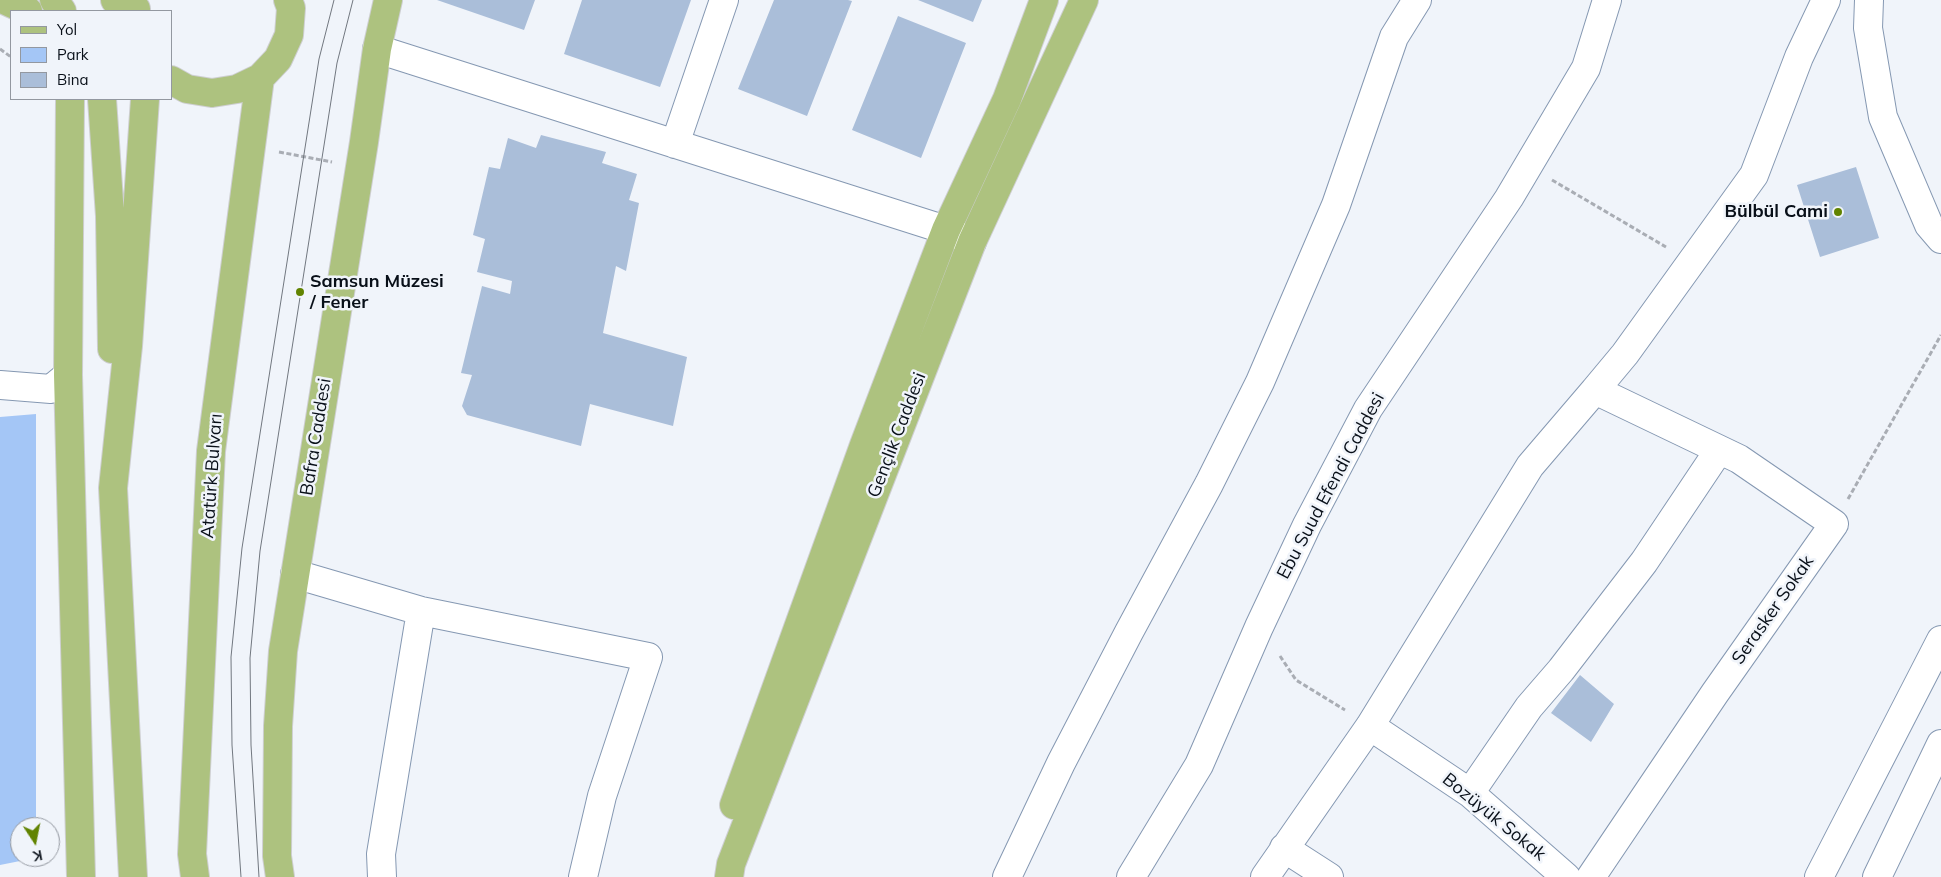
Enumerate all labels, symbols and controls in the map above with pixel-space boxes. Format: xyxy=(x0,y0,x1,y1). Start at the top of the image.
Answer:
legend xyxy=(10,10,172,100)
text: Yol xyxy=(57,20,77,39)
text: Park xyxy=(57,45,89,64)
text: Bina xyxy=(57,70,89,89)
place label: Bülbül Cami xyxy=(1725,201,1828,223)
marker: Bülbül Cami xyxy=(1832,206,1844,218)
place label: Samsun Müzesi / Fener xyxy=(310,271,444,314)
marker: Samsun Müzesi / Fener xyxy=(294,286,306,298)
street label: Gençlik Caddesi xyxy=(863,369,931,501)
street label: Bafra Caddesi xyxy=(296,377,336,497)
street label: Ebu Suud Efendi Caddesi xyxy=(1273,389,1389,583)
street label: Atatürk Bulvarı xyxy=(197,413,227,539)
street label: Serasker Sokak xyxy=(1727,551,1819,669)
street label: Bozüyük Sokak xyxy=(1438,769,1550,865)
north arrow xyxy=(10,817,60,867)
text: K xyxy=(31,846,44,865)

